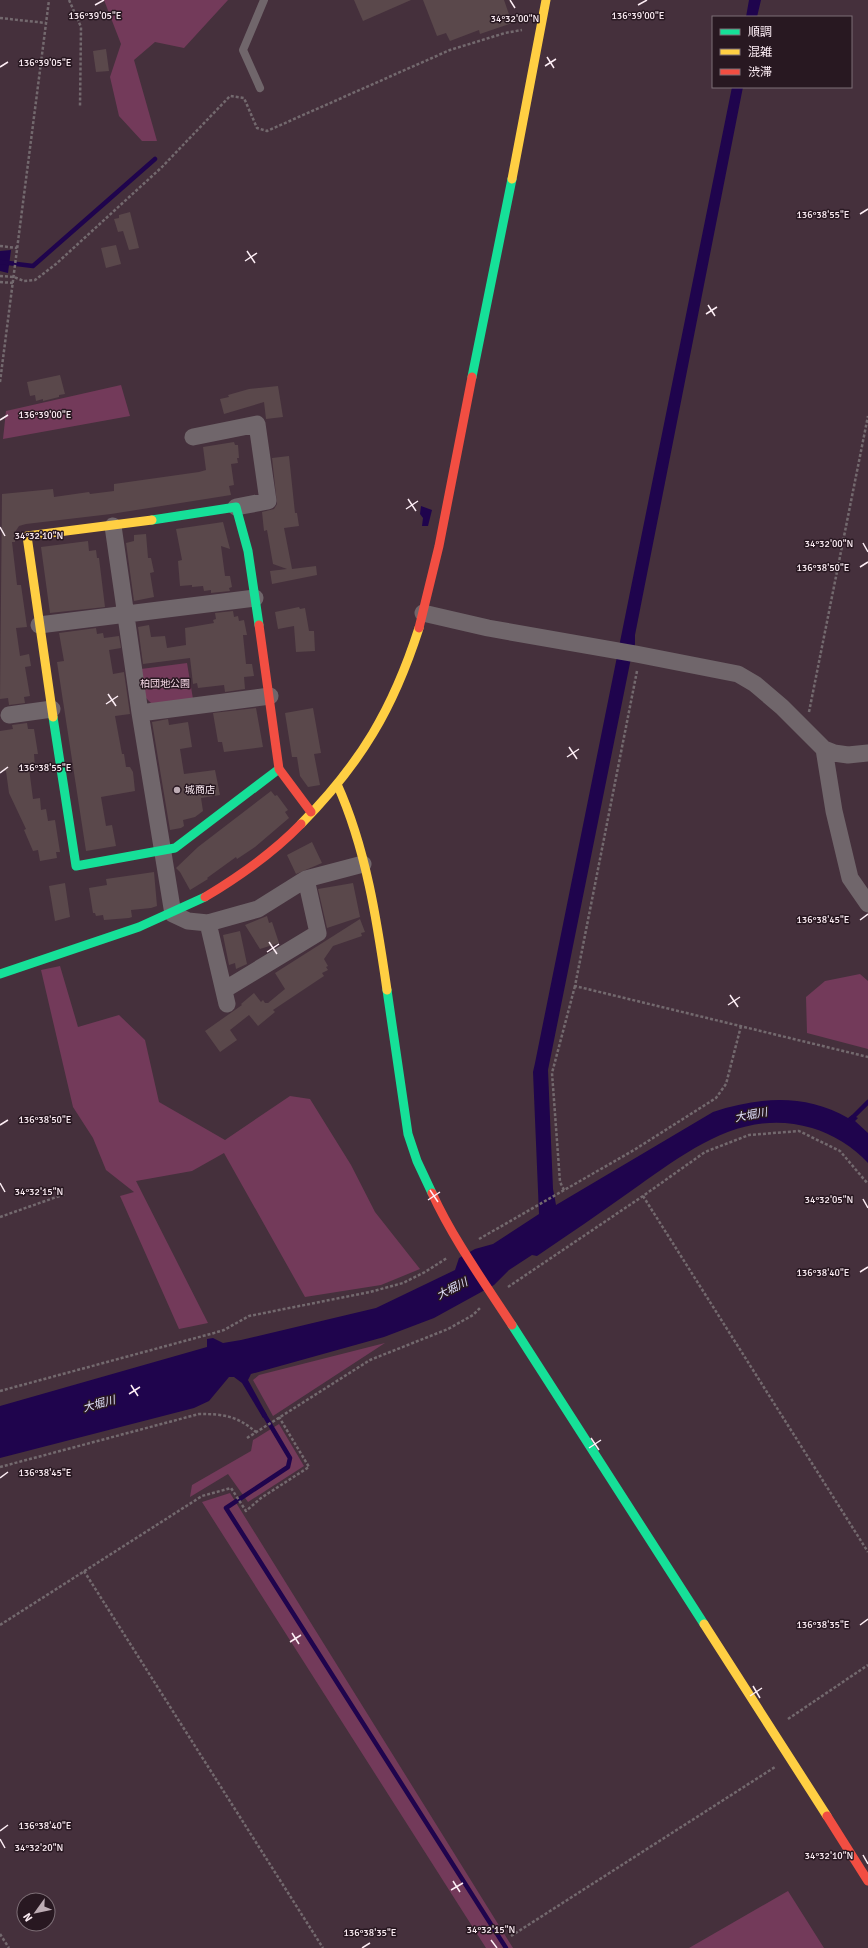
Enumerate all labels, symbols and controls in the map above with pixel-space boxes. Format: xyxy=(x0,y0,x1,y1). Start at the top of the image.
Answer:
text: 136°39'05"E xyxy=(68,10,122,22)
text: 136°39'00"E xyxy=(611,10,665,22)
text: 34°32'00"N xyxy=(491,13,539,25)
legend xyxy=(712,16,852,88)
text: 順調 xyxy=(748,25,772,40)
text: 混雑 xyxy=(748,45,772,60)
text: 136°39'05"E xyxy=(18,57,72,69)
text: 渋滞 xyxy=(748,65,772,80)
text: 136°38'55"E xyxy=(796,209,850,221)
text: 136°39'00"E xyxy=(18,409,72,421)
text: 34°32'10"N xyxy=(15,530,63,542)
text: 34°32'00"N xyxy=(805,538,853,550)
text: 136°38'50"E xyxy=(796,562,850,574)
park label: 柏団地公園 xyxy=(140,678,190,690)
text: 136°38'55"E xyxy=(18,762,72,774)
place label: 城商店 xyxy=(185,784,215,796)
marker: 城商店 xyxy=(172,785,182,795)
text: 136°38'45"E xyxy=(796,914,850,926)
water label: 大堀川 xyxy=(734,1105,769,1125)
text: 136°38'50"E xyxy=(18,1114,72,1126)
text: 34°32'15"N xyxy=(15,1186,63,1198)
text: 34°32'05"N xyxy=(805,1194,853,1206)
text: 136°38'40"E xyxy=(796,1267,850,1279)
water label: 大堀川 xyxy=(434,1275,471,1302)
water label: 大堀川 xyxy=(81,1393,118,1415)
text: 136°38'45"E xyxy=(18,1467,72,1479)
text: 136°38'35"E xyxy=(796,1619,850,1631)
text: 136°38'40"E xyxy=(18,1820,72,1832)
text: 34°32'20"N xyxy=(15,1842,63,1854)
text: 34°32'10"N xyxy=(805,1850,853,1862)
north arrow xyxy=(16,1892,56,1932)
text: N xyxy=(20,1910,36,1924)
text: 34°32'15"N xyxy=(467,1924,515,1936)
text: 136°38'35"E xyxy=(343,1927,397,1939)

